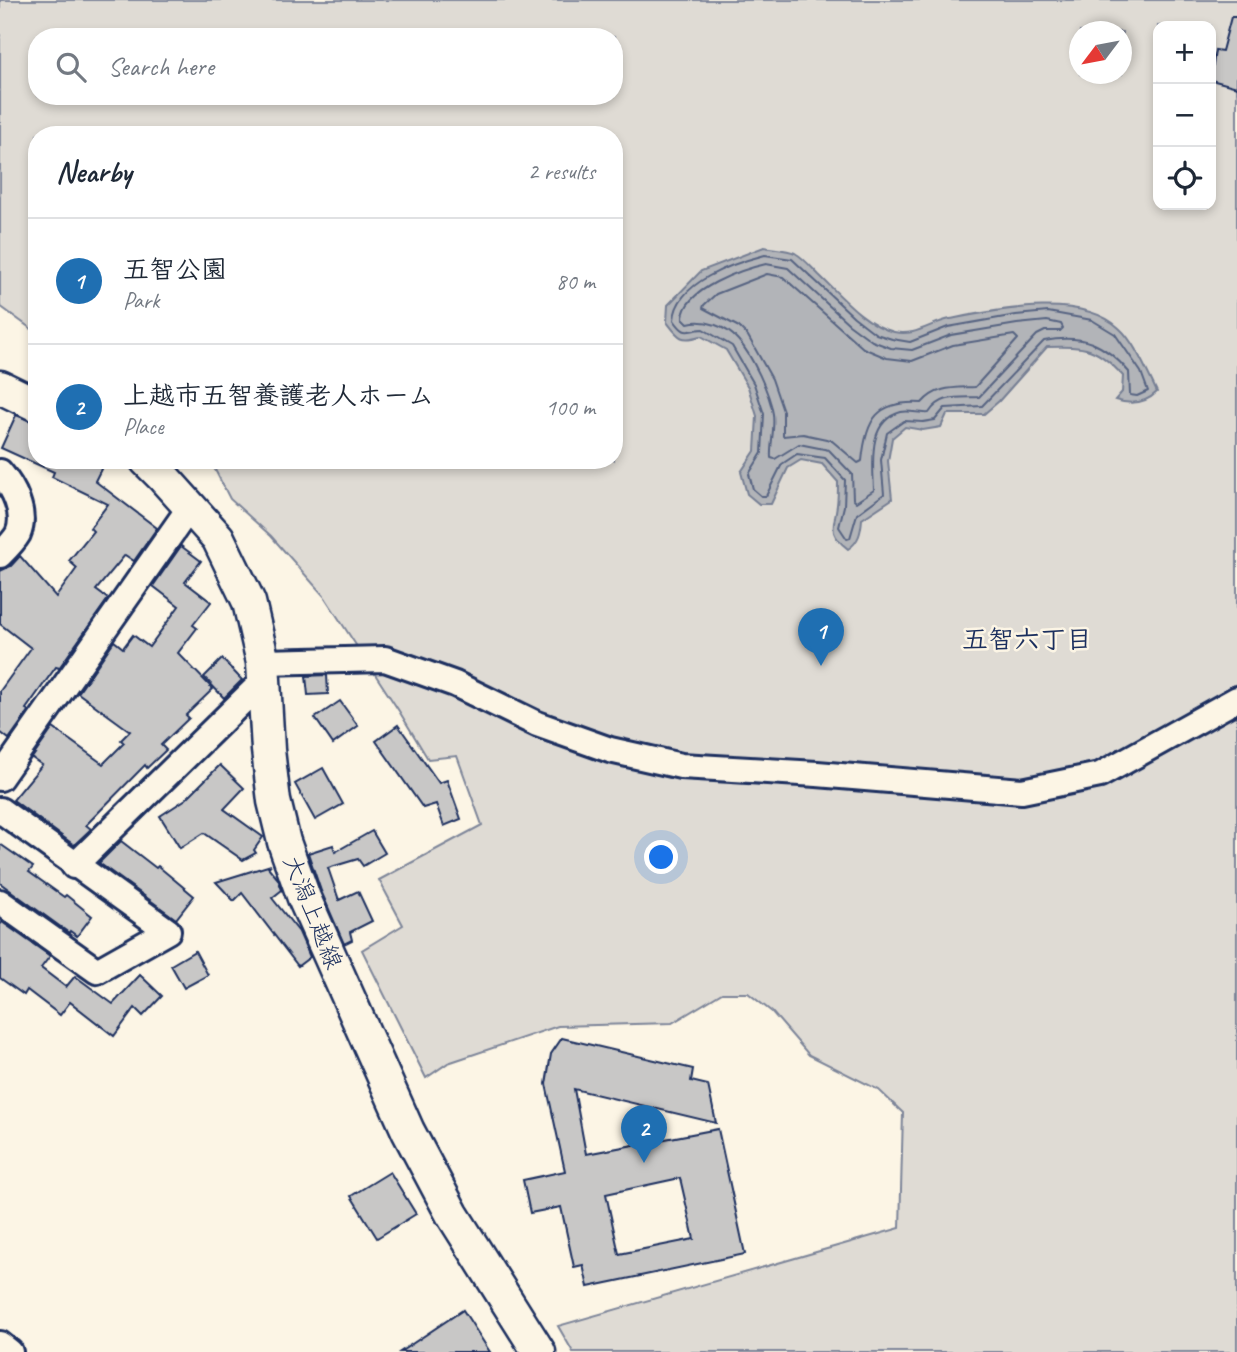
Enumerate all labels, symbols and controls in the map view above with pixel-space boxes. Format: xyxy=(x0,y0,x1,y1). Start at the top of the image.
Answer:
north arrow xyxy=(1069,21,1132,84)
map controls xyxy=(1153,21,1216,210)
button: + xyxy=(1153,21,1216,84)
search box xyxy=(28,28,623,105)
icon: search xyxy=(52,48,90,86)
text: Search here xyxy=(108,50,214,83)
button: − xyxy=(1153,84,1216,147)
button: locate xyxy=(1153,147,1216,210)
text: Nearby xyxy=(56,153,132,191)
text: 2 results xyxy=(528,157,595,186)
text: 五智公園 xyxy=(123,253,227,286)
text: 1 xyxy=(74,267,84,296)
text: 80 m xyxy=(556,267,595,296)
text: Park xyxy=(123,286,159,315)
text: 上越市五智養護老人ホーム xyxy=(123,379,434,412)
text: 2 xyxy=(74,393,84,422)
text: 100 m xyxy=(546,393,595,422)
text: Place xyxy=(123,412,163,441)
pin: 1 xyxy=(798,608,844,666)
district label: 五智六丁目 xyxy=(962,623,1092,656)
your location xyxy=(644,840,678,874)
street label: 大潟上越線 xyxy=(277,851,349,973)
pin: 2 xyxy=(621,1105,667,1163)

